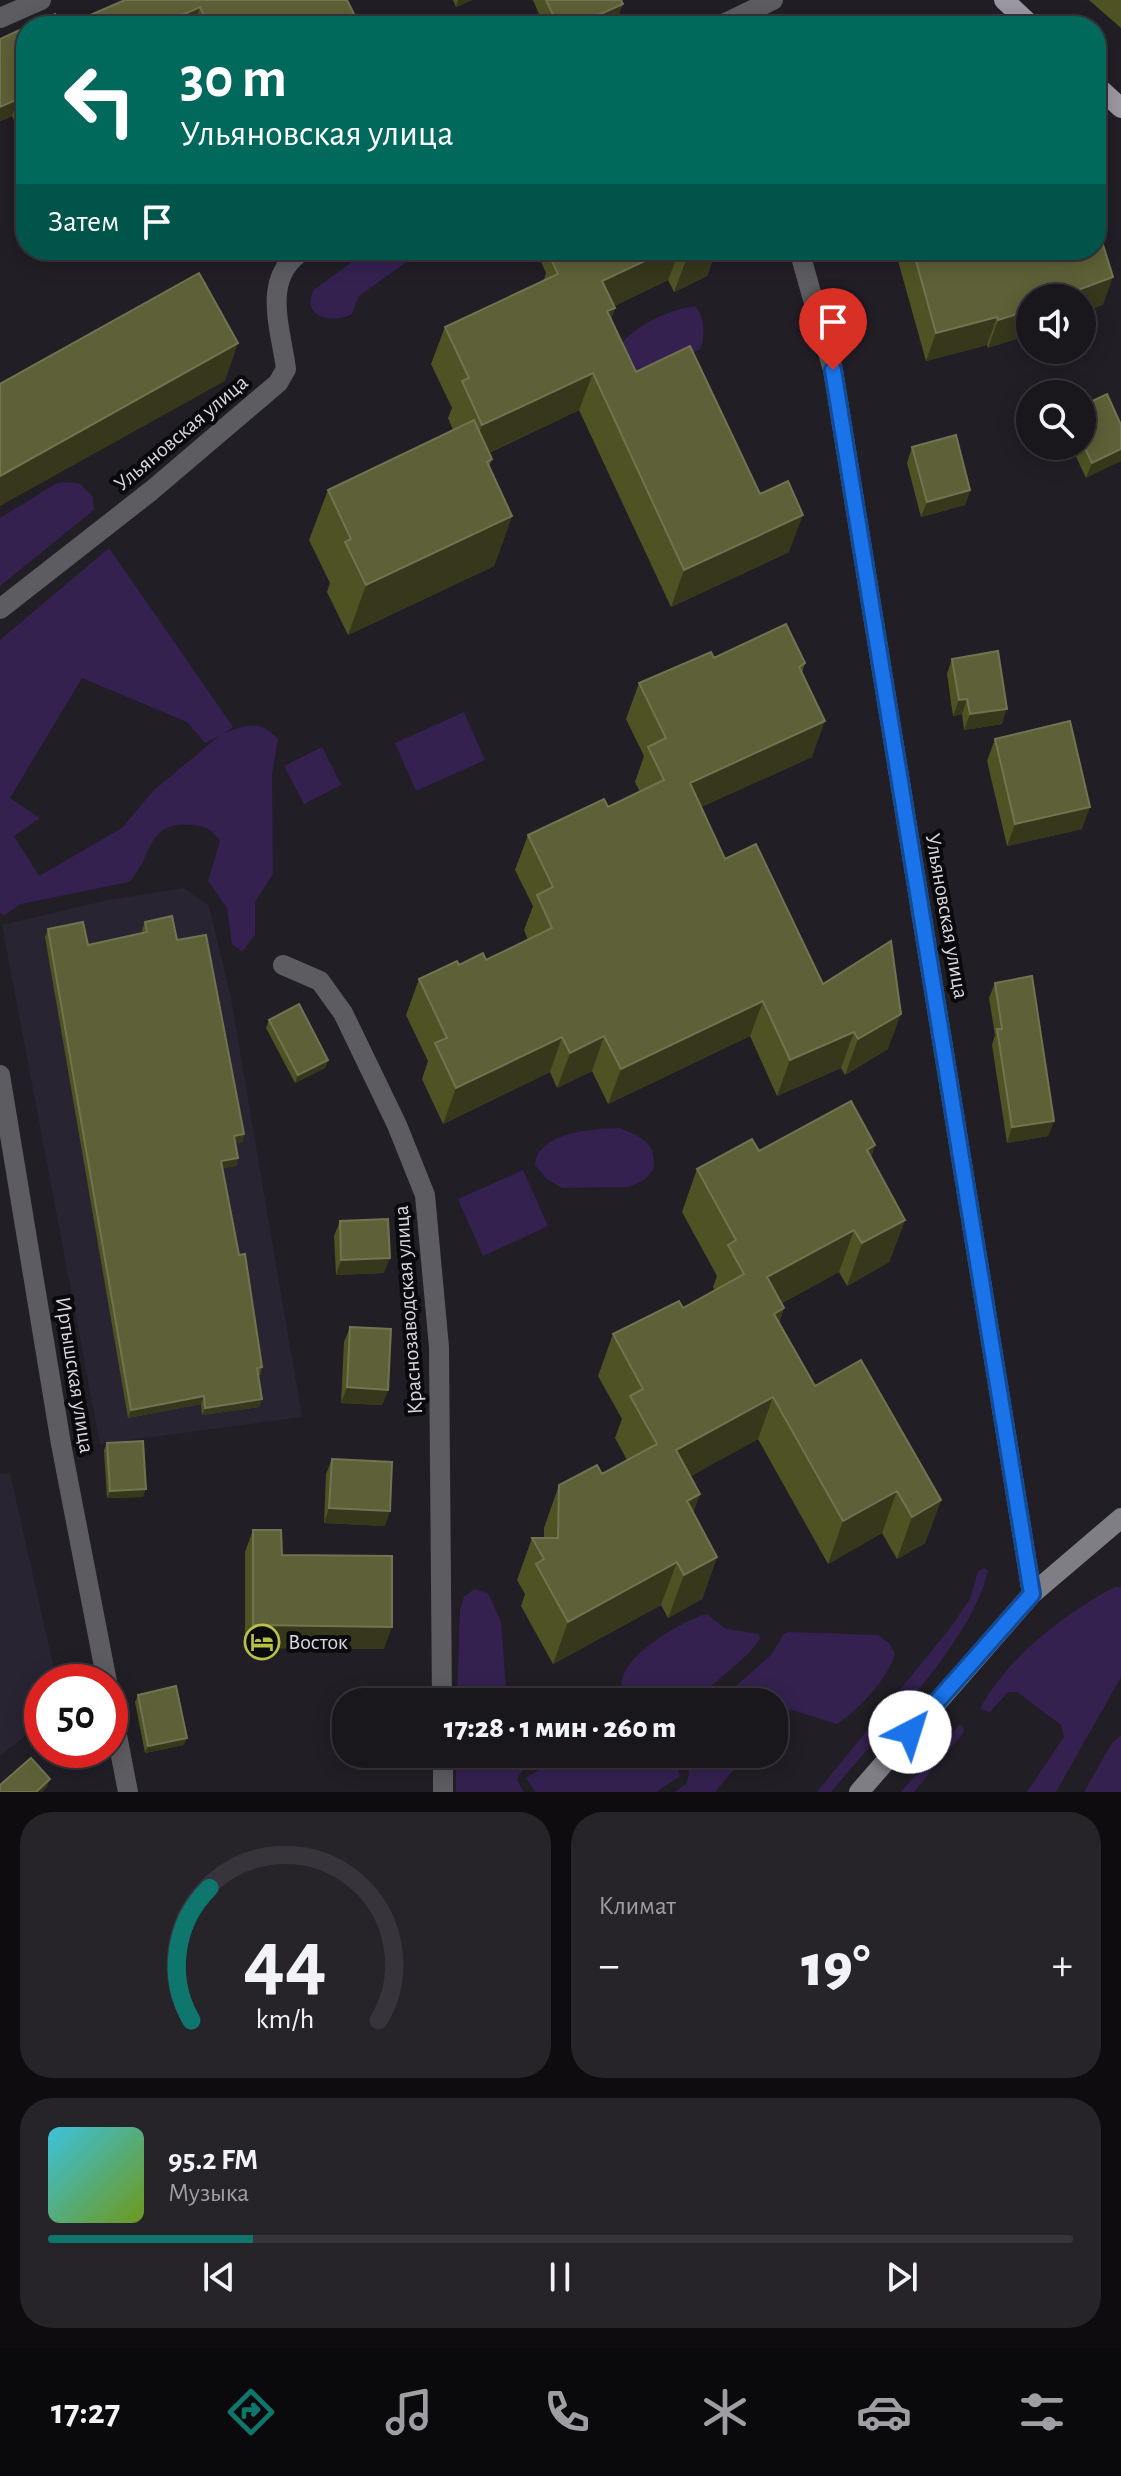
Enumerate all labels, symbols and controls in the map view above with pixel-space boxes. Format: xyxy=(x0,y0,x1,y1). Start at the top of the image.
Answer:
icon: left xyxy=(48,48,152,152)
text: 30 m xyxy=(180,51,287,107)
text: Ульяновская улица xyxy=(180,116,454,152)
icon: arrive xyxy=(135,200,179,244)
text: Затем xyxy=(48,207,119,237)
map controls xyxy=(1016,284,1096,460)
button: sound xyxy=(1016,284,1096,364)
pin xyxy=(799,288,867,370)
icon: arrive xyxy=(811,300,855,344)
street label: Ульяновская улица xyxy=(110,371,252,495)
button: search xyxy=(1016,380,1096,460)
street label: Ульяновская улица xyxy=(922,832,972,1000)
street label: Краснозаводская улица xyxy=(390,1205,426,1415)
street label: Иртышская улица xyxy=(52,1295,98,1455)
hotel icon: Восток xyxy=(243,1623,281,1661)
place label: Восток xyxy=(288,1631,348,1653)
speed limit sign: 50 xyxy=(24,1664,128,1768)
position arrow xyxy=(868,1690,952,1774)
text: 17:28 · 1 мин · 260 m xyxy=(444,1713,676,1743)
text: Климат xyxy=(599,1893,676,1919)
text: 44 xyxy=(243,1920,327,2004)
text: 19° xyxy=(801,1937,870,1997)
text: − xyxy=(599,1944,620,1988)
text: + xyxy=(1052,1944,1073,1988)
text: km/h xyxy=(256,2005,315,2034)
text: 95.2 FM xyxy=(168,2145,258,2175)
text: Музыка xyxy=(168,2180,249,2206)
icon: previous xyxy=(197,2255,241,2299)
icon: pause xyxy=(538,2255,582,2299)
icon: next xyxy=(880,2255,924,2299)
icon: directions xyxy=(223,2384,279,2440)
icon: music xyxy=(381,2384,437,2440)
icon: phone xyxy=(539,2384,595,2440)
icon: climate xyxy=(697,2384,753,2440)
icon: car xyxy=(856,2384,912,2440)
icon: filters xyxy=(1014,2384,1070,2440)
text: 17:27 xyxy=(51,2394,120,2430)

